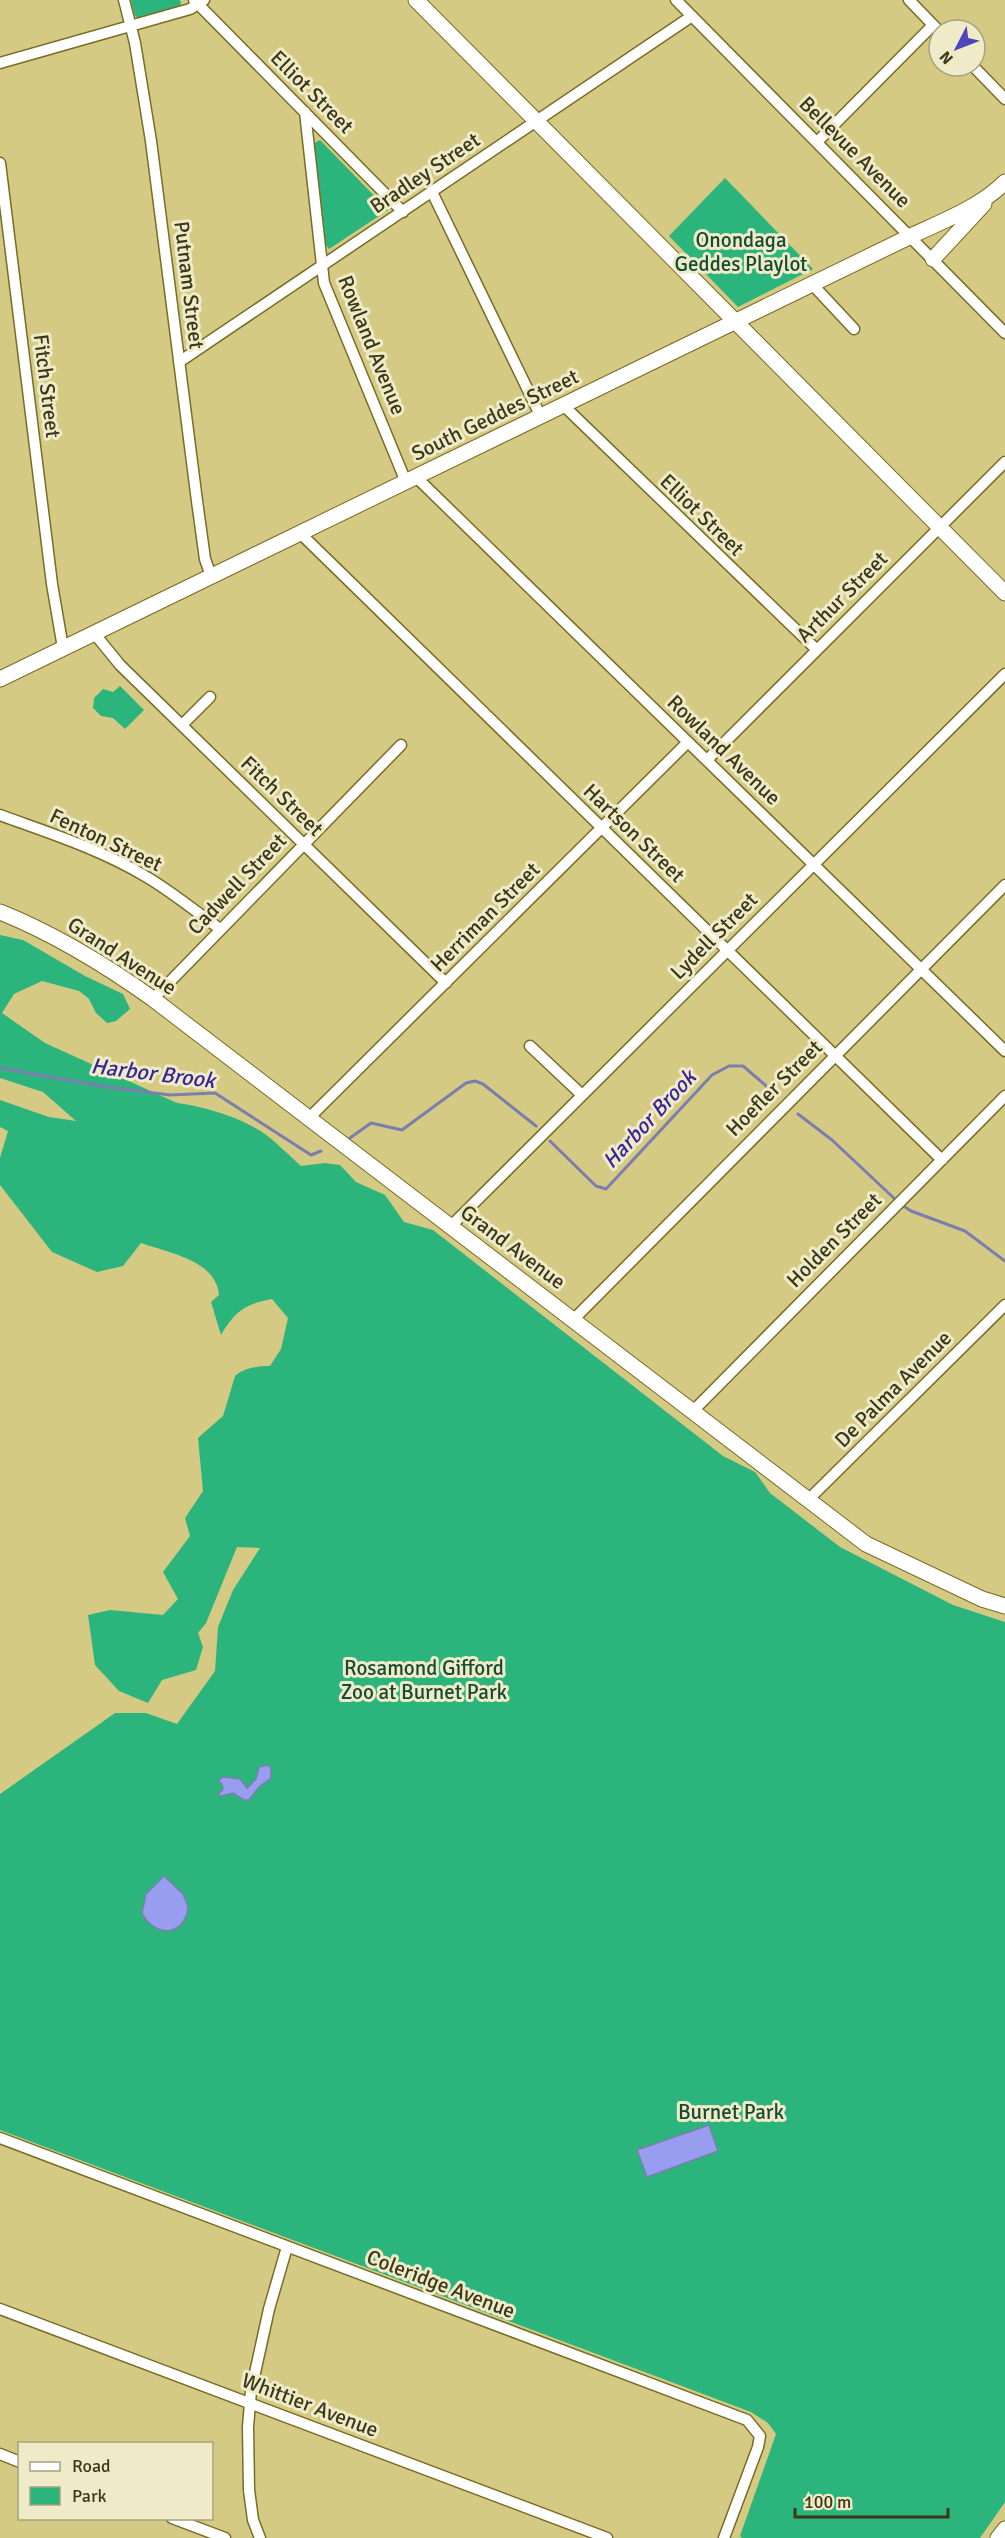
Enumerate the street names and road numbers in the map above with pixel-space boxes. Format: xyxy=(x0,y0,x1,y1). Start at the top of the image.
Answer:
street label: Elliot Street xyxy=(265,45,359,139)
street label: Bellevue Avenue xyxy=(794,91,916,213)
street label: Bradley Street xyxy=(365,127,485,219)
street label: Putnam Street xyxy=(168,220,210,350)
street label: Rowland Avenue xyxy=(332,272,412,418)
street label: Fitch Street xyxy=(28,333,66,439)
street label: South Geddes Street xyxy=(407,363,583,467)
street label: Elliot Street xyxy=(654,468,750,562)
street label: Arthur Street xyxy=(791,546,893,648)
street label: Rowland Avenue xyxy=(662,689,786,811)
street label: Fitch Street xyxy=(235,750,329,842)
street label: Hartson Street xyxy=(578,778,690,888)
street label: Fenton Street xyxy=(46,803,166,877)
street label: Cadwell Street xyxy=(182,828,292,940)
street label: Herriman Street xyxy=(425,857,545,977)
street label: Lydell Street xyxy=(665,887,763,985)
street label: Grand Avenue xyxy=(63,911,181,1001)
street label: Hoefler Street xyxy=(720,1034,828,1142)
street label: Holden Street xyxy=(781,1187,887,1293)
street label: Grand Avenue xyxy=(455,1199,571,1295)
street label: De Palma Avenue xyxy=(829,1325,957,1453)
street label: Coleridge Avenue xyxy=(363,2244,519,2324)
street label: Whittier Avenue xyxy=(238,2367,382,2443)

